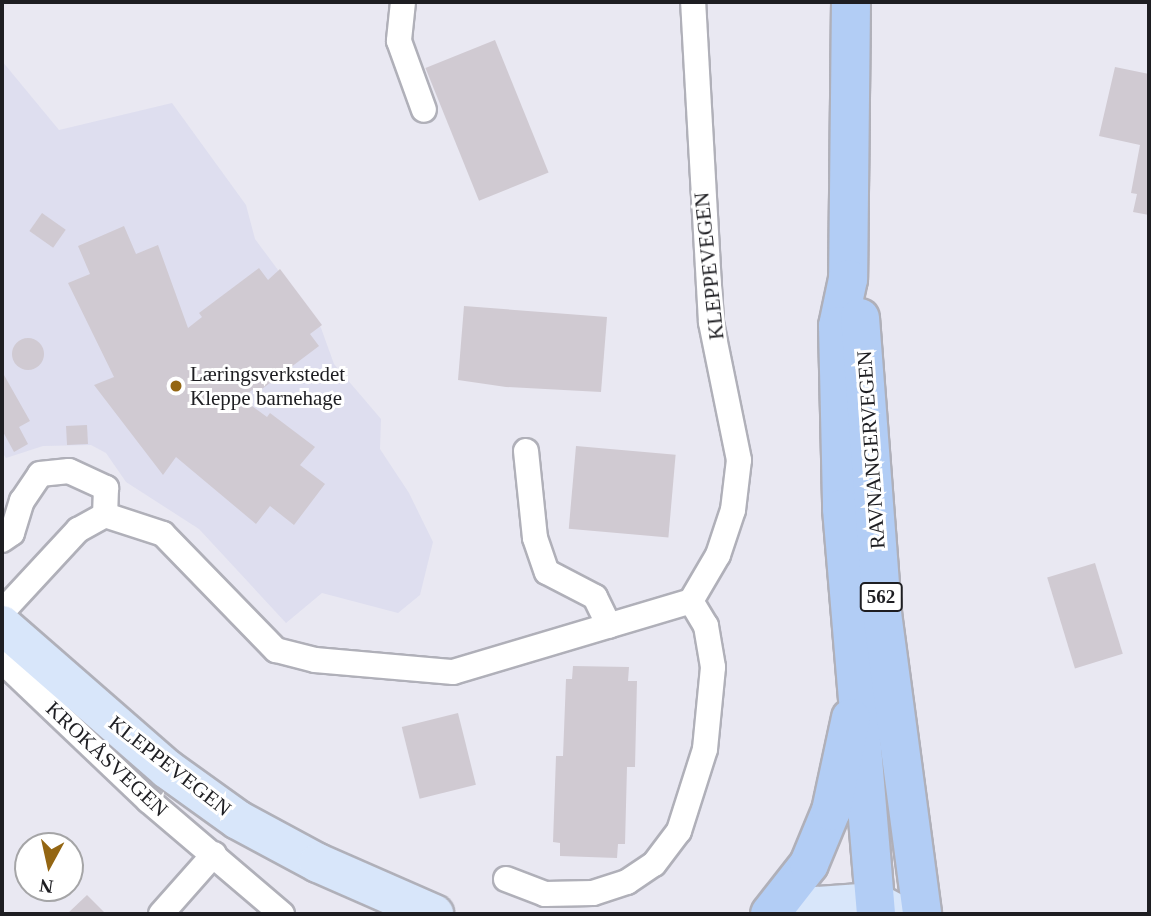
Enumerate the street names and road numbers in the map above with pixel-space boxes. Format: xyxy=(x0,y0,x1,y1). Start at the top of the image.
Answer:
street label: KLEPPEVEGEN xyxy=(689,191,729,341)
street label: RAVNANGERVEGEN xyxy=(852,350,890,550)
road number: 562 xyxy=(858,582,904,612)
street label: KROKÅSVEGEN xyxy=(41,696,173,822)
street label: KLEPPEVEGEN xyxy=(104,710,236,822)

